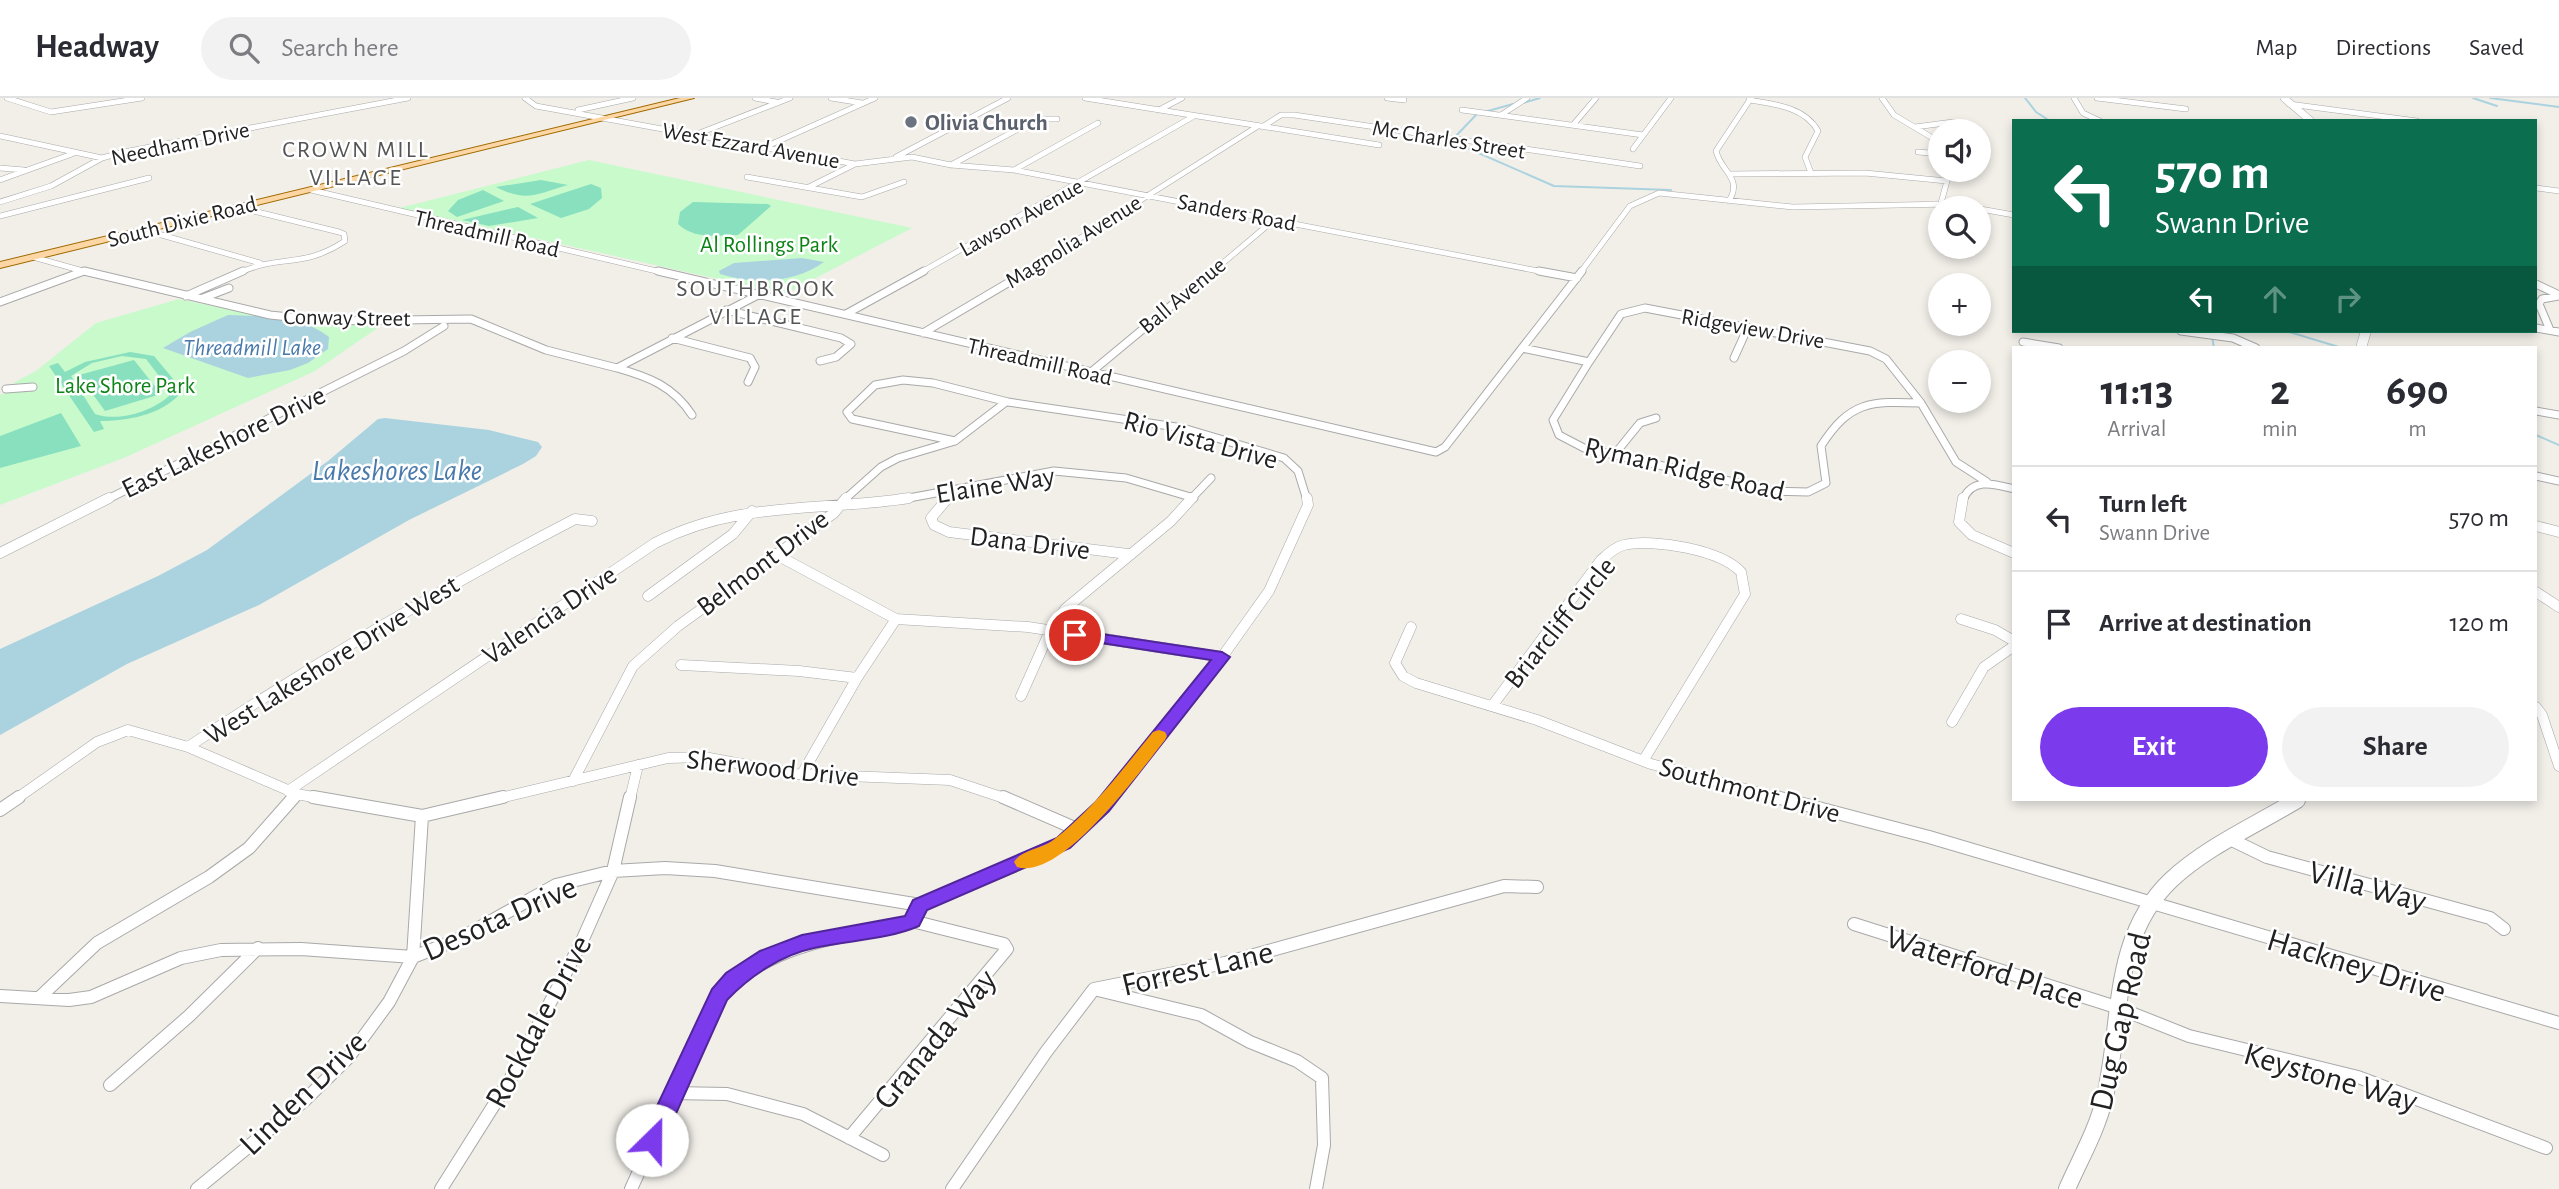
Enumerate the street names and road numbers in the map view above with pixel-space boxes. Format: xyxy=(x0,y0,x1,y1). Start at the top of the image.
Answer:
street label: Mc Charles Street xyxy=(1370,117,1528,164)
street label: Needham Drive xyxy=(109,119,252,170)
street label: West Ezzard Avenue xyxy=(660,120,841,173)
street label: Lawson Avenue xyxy=(956,175,1088,262)
street label: Magnolia Avenue xyxy=(1002,191,1146,293)
street label: Sanders Road xyxy=(1175,191,1298,236)
street label: South Dixie Road xyxy=(106,193,259,252)
street label: Threadmill Road xyxy=(412,207,562,262)
street label: Ball Avenue xyxy=(1135,254,1231,339)
street label: Conway Street xyxy=(283,306,411,331)
street label: Ridgeview Drive xyxy=(1679,306,1826,353)
street label: Threadmill Road xyxy=(965,335,1115,390)
street label: East Lakeshore Drive xyxy=(118,381,330,504)
street label: Rio Vista Drive xyxy=(1120,407,1281,475)
street label: Ryman Ridge Road xyxy=(1582,433,1787,507)
street label: Elaine Way xyxy=(934,463,1057,509)
street label: Belmont Drive xyxy=(692,505,834,622)
street label: Dana Drive xyxy=(968,523,1092,565)
street label: Briarcliff Circle xyxy=(1500,553,1622,694)
street label: Valencia Drive xyxy=(478,561,622,671)
street label: West Lakeshore Drive West xyxy=(200,571,464,751)
street label: Sherwood Drive xyxy=(685,746,860,792)
street label: Southmont Drive xyxy=(1656,753,1843,829)
street label: Villa Way xyxy=(2305,856,2430,919)
street label: Desota Drive xyxy=(418,871,582,968)
street label: Waterford Place xyxy=(1881,921,2087,1016)
street label: Hackney Drive xyxy=(2263,924,2450,1009)
street label: Dug Gap Road xyxy=(2085,929,2158,1114)
street label: Rockdale Drive xyxy=(480,930,598,1114)
street label: Forrest Lane xyxy=(1119,936,1277,1003)
street label: Granada Way xyxy=(868,963,1004,1116)
street label: Linden Drive xyxy=(234,1026,374,1162)
street label: Keystone Way xyxy=(2240,1038,2421,1119)

